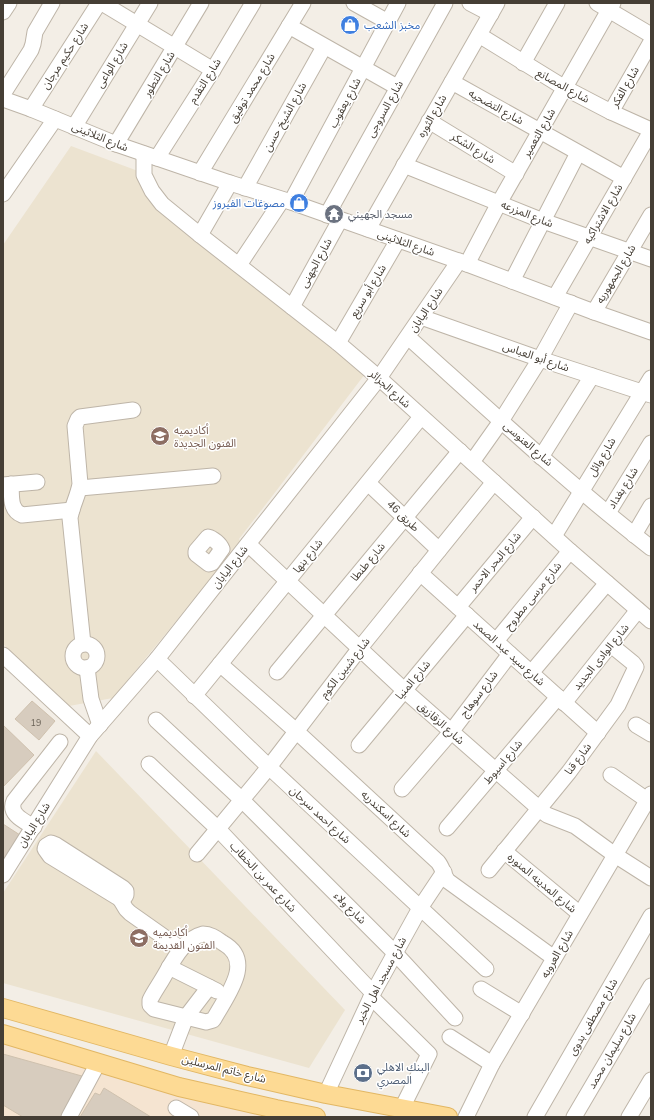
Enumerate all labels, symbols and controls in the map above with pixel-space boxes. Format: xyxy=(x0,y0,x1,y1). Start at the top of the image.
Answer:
shop icon: مخبز الشعب xyxy=(339,14,361,36)
place label: مخبز الشعب xyxy=(364,18,421,33)
street label: شارع حكيم مرجان xyxy=(38,20,93,93)
street label: شارع الواعى xyxy=(92,39,132,91)
street label: شارع التطور xyxy=(139,48,179,101)
street label: شارع محمد توفيق xyxy=(225,50,279,125)
street label: شارع التقدم xyxy=(185,55,225,106)
street label: شارع الفكر xyxy=(607,63,643,111)
street label: شارع المصانع xyxy=(534,65,593,107)
street label: شارع يعقوب xyxy=(326,75,365,131)
street label: شارع السروجى xyxy=(363,78,407,140)
street label: شارع الشيخ حسن xyxy=(260,79,310,154)
street label: شارع التضحيه xyxy=(466,86,527,128)
street label: شارع الثوره xyxy=(414,92,450,140)
street label: شارع التعمير xyxy=(518,105,559,161)
street label: شارع الثلاثينى xyxy=(70,119,131,155)
street label: شارع الشكر xyxy=(447,128,498,167)
street label: شارع الاشتراكيه xyxy=(580,181,626,247)
shop icon: مصوغات الفيروز xyxy=(288,192,310,214)
place label: مصوغات الفيروز xyxy=(212,196,285,211)
street label: شارع المزرعه xyxy=(499,197,556,231)
temple icon: مسجد الجهيني xyxy=(323,203,345,225)
place label: مسجد الجهيني xyxy=(348,207,413,223)
street label: شارع الثلاثينى xyxy=(375,226,437,260)
street label: شارع الجهنى xyxy=(296,235,336,290)
street label: شارع الجمهوريه xyxy=(593,241,640,306)
street label: شارع أبو سريع xyxy=(346,261,390,320)
street label: شارع اليابان xyxy=(406,284,447,335)
street label: شارع أبو العباس xyxy=(501,339,572,375)
street label: شارع الجزائر xyxy=(365,366,414,412)
street label: شارع العنوسى xyxy=(500,418,556,470)
place label: أكاديميه الفنون الجديدة xyxy=(174,423,236,451)
school or university icon: أكاديميه الفنون الجديدة xyxy=(149,425,171,447)
street label: شارع وائل xyxy=(585,434,620,479)
street label: شارع بغداد xyxy=(604,464,642,512)
street label: طريق 46 xyxy=(384,497,422,535)
street label: شارع البحر الاحمر xyxy=(465,529,525,596)
street label: شارع بنها xyxy=(290,536,327,576)
street label: شارع طنطا xyxy=(347,539,389,585)
street label: شارع اليابان xyxy=(208,542,252,592)
street label: شارع مرسى مطروح xyxy=(501,559,565,633)
street label: شارع سيد عبد الصمد xyxy=(470,617,548,690)
street label: شارع الوادى الجديد xyxy=(570,620,633,693)
street label: شارع شبين الكوم xyxy=(317,634,374,701)
street label: شارع المنيا xyxy=(392,657,434,703)
street label: شارع سوهاج xyxy=(457,667,502,720)
street label: شارع الزقازيق xyxy=(415,698,468,748)
house number: 19 xyxy=(31,717,41,729)
street label: شارع اسيوط xyxy=(480,736,526,787)
street label: شارع قنا xyxy=(561,740,595,778)
street label: شارع احمد سرحان xyxy=(286,783,354,847)
street label: شارع اسكندريه xyxy=(358,787,414,841)
street label: شارع اليابان xyxy=(14,799,54,850)
street label: شارع عمر بن الخطاب xyxy=(226,838,300,916)
street label: شارع المدينه المنوره xyxy=(504,850,580,917)
street label: شارع ولاء xyxy=(331,889,370,928)
place label: أكاديميه الفنون القديمة xyxy=(153,925,215,953)
school or university icon: أكاديميه الفنون القديمة xyxy=(128,927,150,949)
street label: شارع العروبه xyxy=(537,927,577,981)
street label: شارع مسجد اهل الخير xyxy=(351,934,410,1027)
street label: شارع مصطفى بدوى xyxy=(565,975,621,1058)
street label: شارع سليمان محمد xyxy=(584,1010,640,1092)
street label: شارع خاتم المرسلين xyxy=(180,1051,268,1088)
place label: البنك الاهلي المصري xyxy=(377,1060,430,1089)
bank icon: البنك الاهلي المصري xyxy=(352,1062,374,1084)

